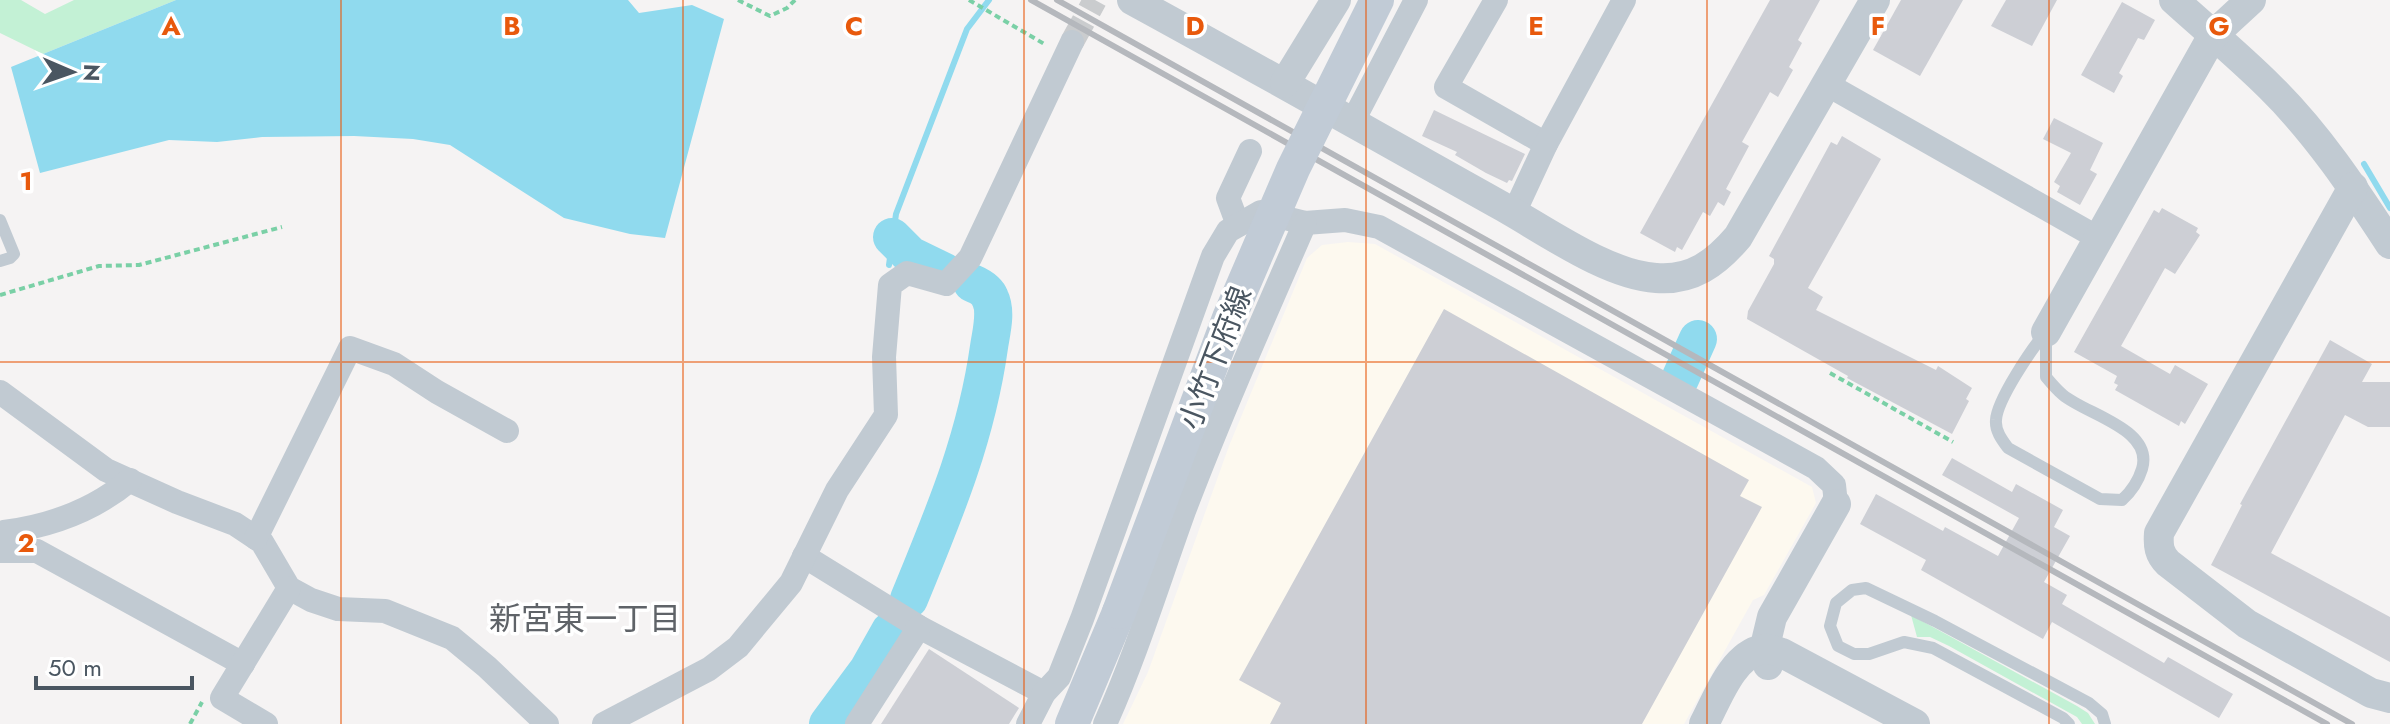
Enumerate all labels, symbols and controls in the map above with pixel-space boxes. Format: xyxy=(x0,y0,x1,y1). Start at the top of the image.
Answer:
text: A xyxy=(160,7,181,45)
text: B xyxy=(503,7,521,45)
text: C xyxy=(845,7,863,45)
text: D xyxy=(1185,7,1205,45)
text: E xyxy=(1528,7,1544,45)
text: F xyxy=(1871,7,1885,45)
text: G xyxy=(2208,7,2230,45)
north arrow xyxy=(32,32,112,112)
text: N xyxy=(76,63,108,82)
text: 1 xyxy=(19,162,33,200)
street label: 小竹下府線 xyxy=(1168,280,1262,436)
text: 2 xyxy=(17,524,35,562)
district label: 新宮東一丁目 xyxy=(489,596,681,642)
scale bar xyxy=(36,640,192,690)
text: 50 m xyxy=(48,650,102,685)

